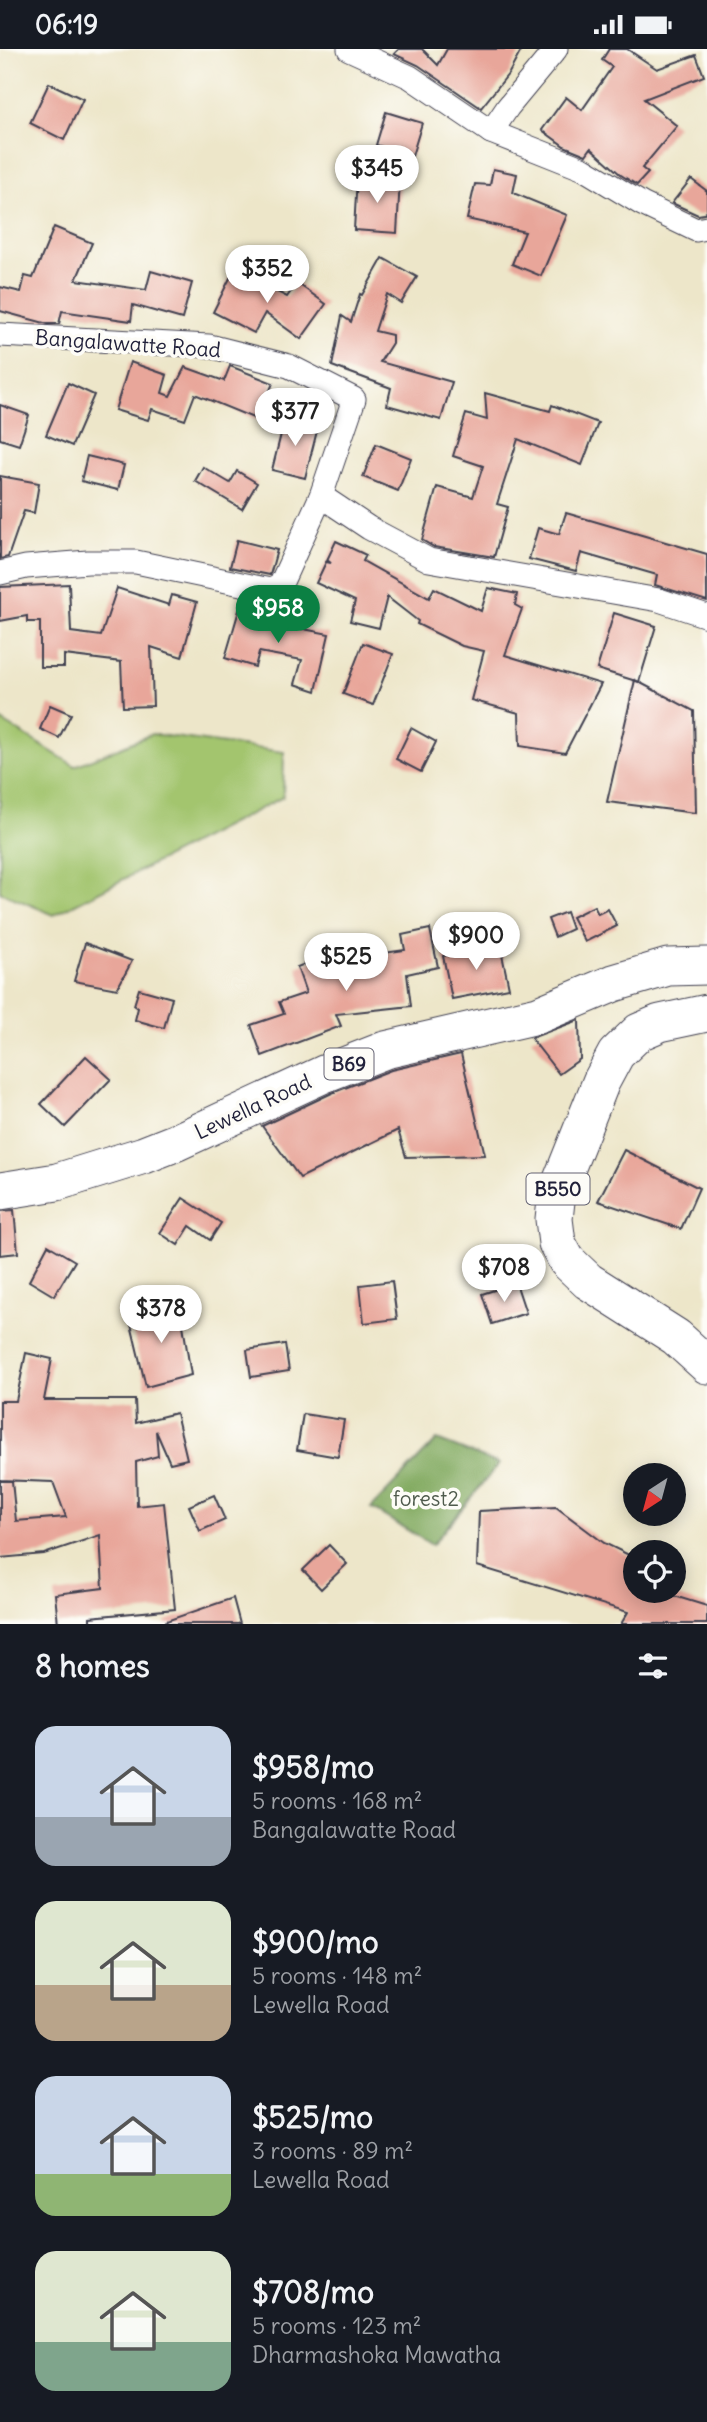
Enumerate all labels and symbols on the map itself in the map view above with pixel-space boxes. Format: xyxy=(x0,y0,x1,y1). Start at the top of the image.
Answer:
pin: $345 xyxy=(336,145,418,205)
pin: $352 xyxy=(226,245,308,305)
street label: Bangalawatte Road xyxy=(34,324,222,363)
pin: $377 xyxy=(254,389,336,448)
pin: $958 xyxy=(237,585,319,645)
pin: $900 xyxy=(435,913,517,972)
pin: $525 xyxy=(305,933,387,993)
road number: B69 xyxy=(324,1049,374,1079)
street label: Lewella Road xyxy=(190,1068,315,1145)
road number: B550 xyxy=(526,1173,590,1205)
pin: $708 xyxy=(463,1245,545,1304)
pin: $378 xyxy=(120,1285,202,1345)
north arrow xyxy=(623,1463,686,1526)
park label: forest2 xyxy=(393,1485,459,1512)

